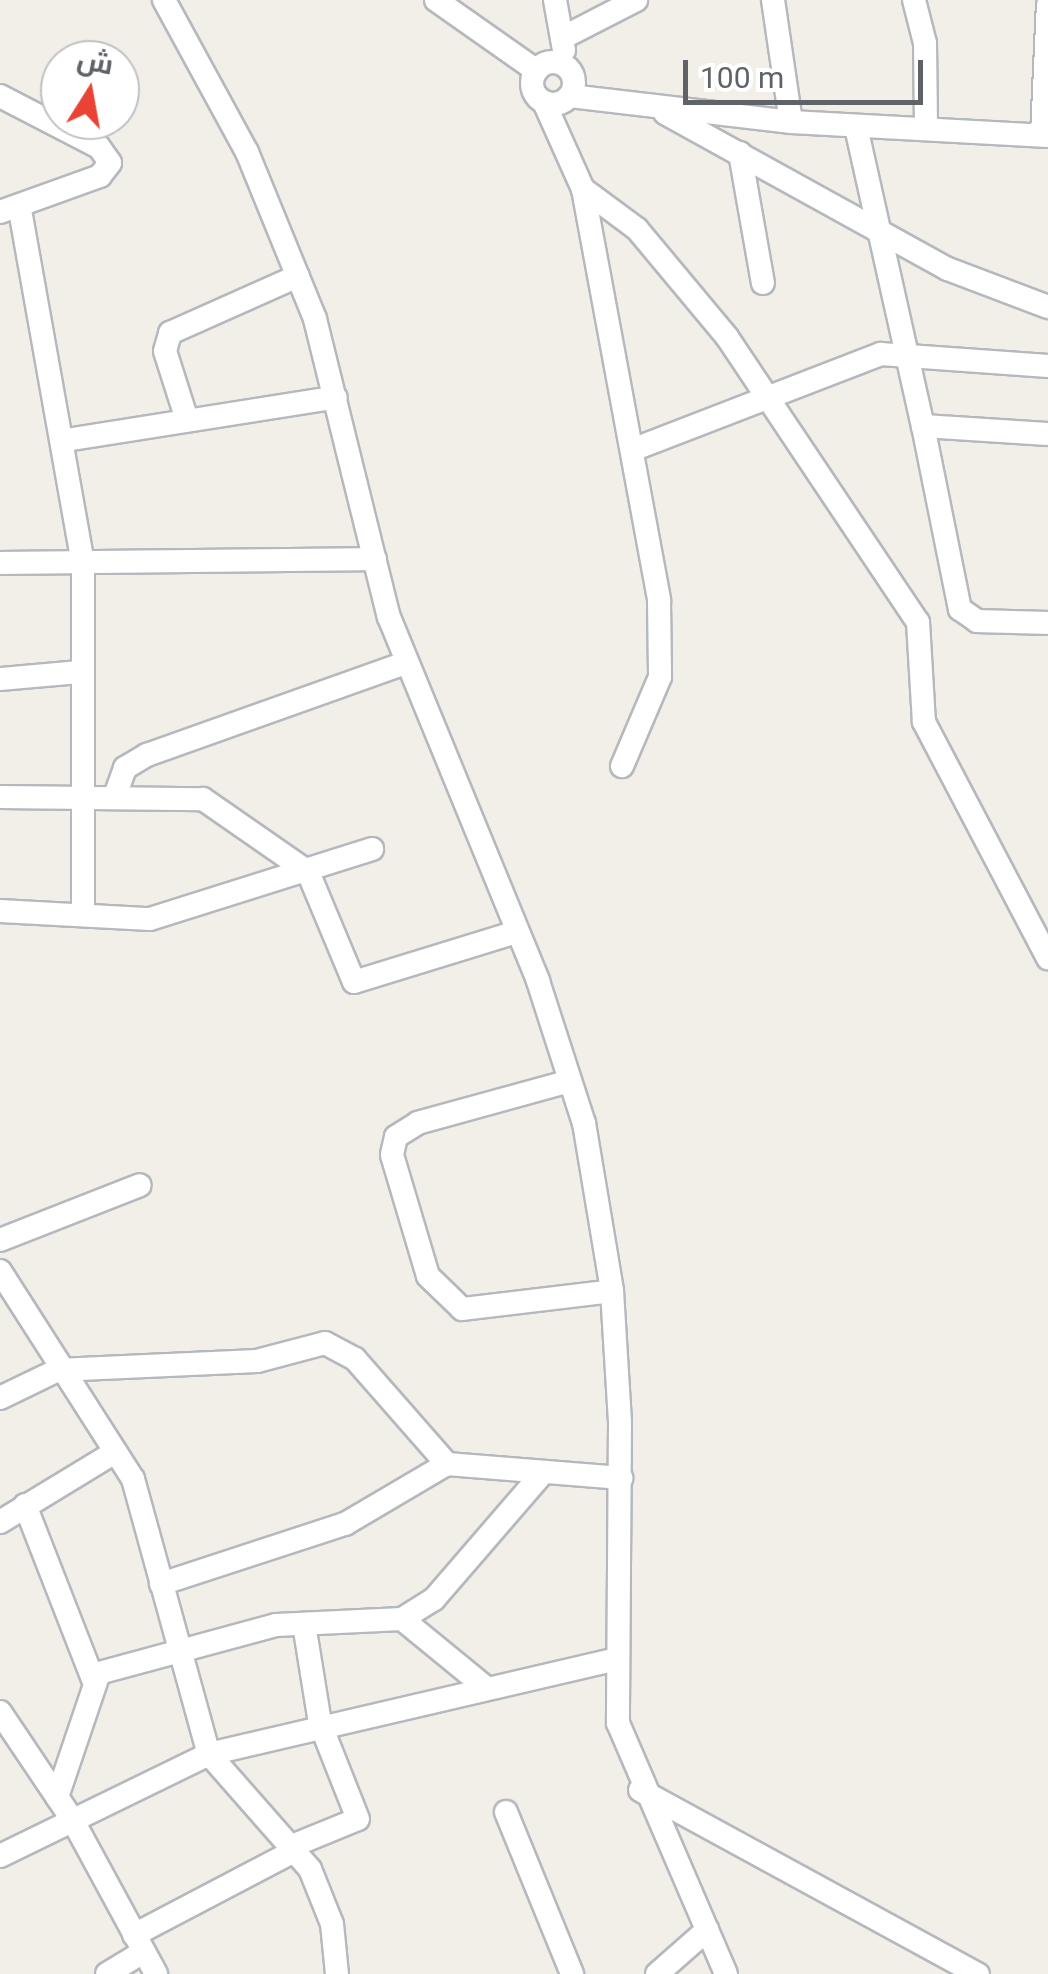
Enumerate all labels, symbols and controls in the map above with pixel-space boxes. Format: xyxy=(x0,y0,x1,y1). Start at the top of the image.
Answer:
north arrow xyxy=(40,40,140,140)
scale bar xyxy=(688,40,928,102)
text: ش xyxy=(75,42,116,82)
text: 100 m xyxy=(700,60,784,95)

